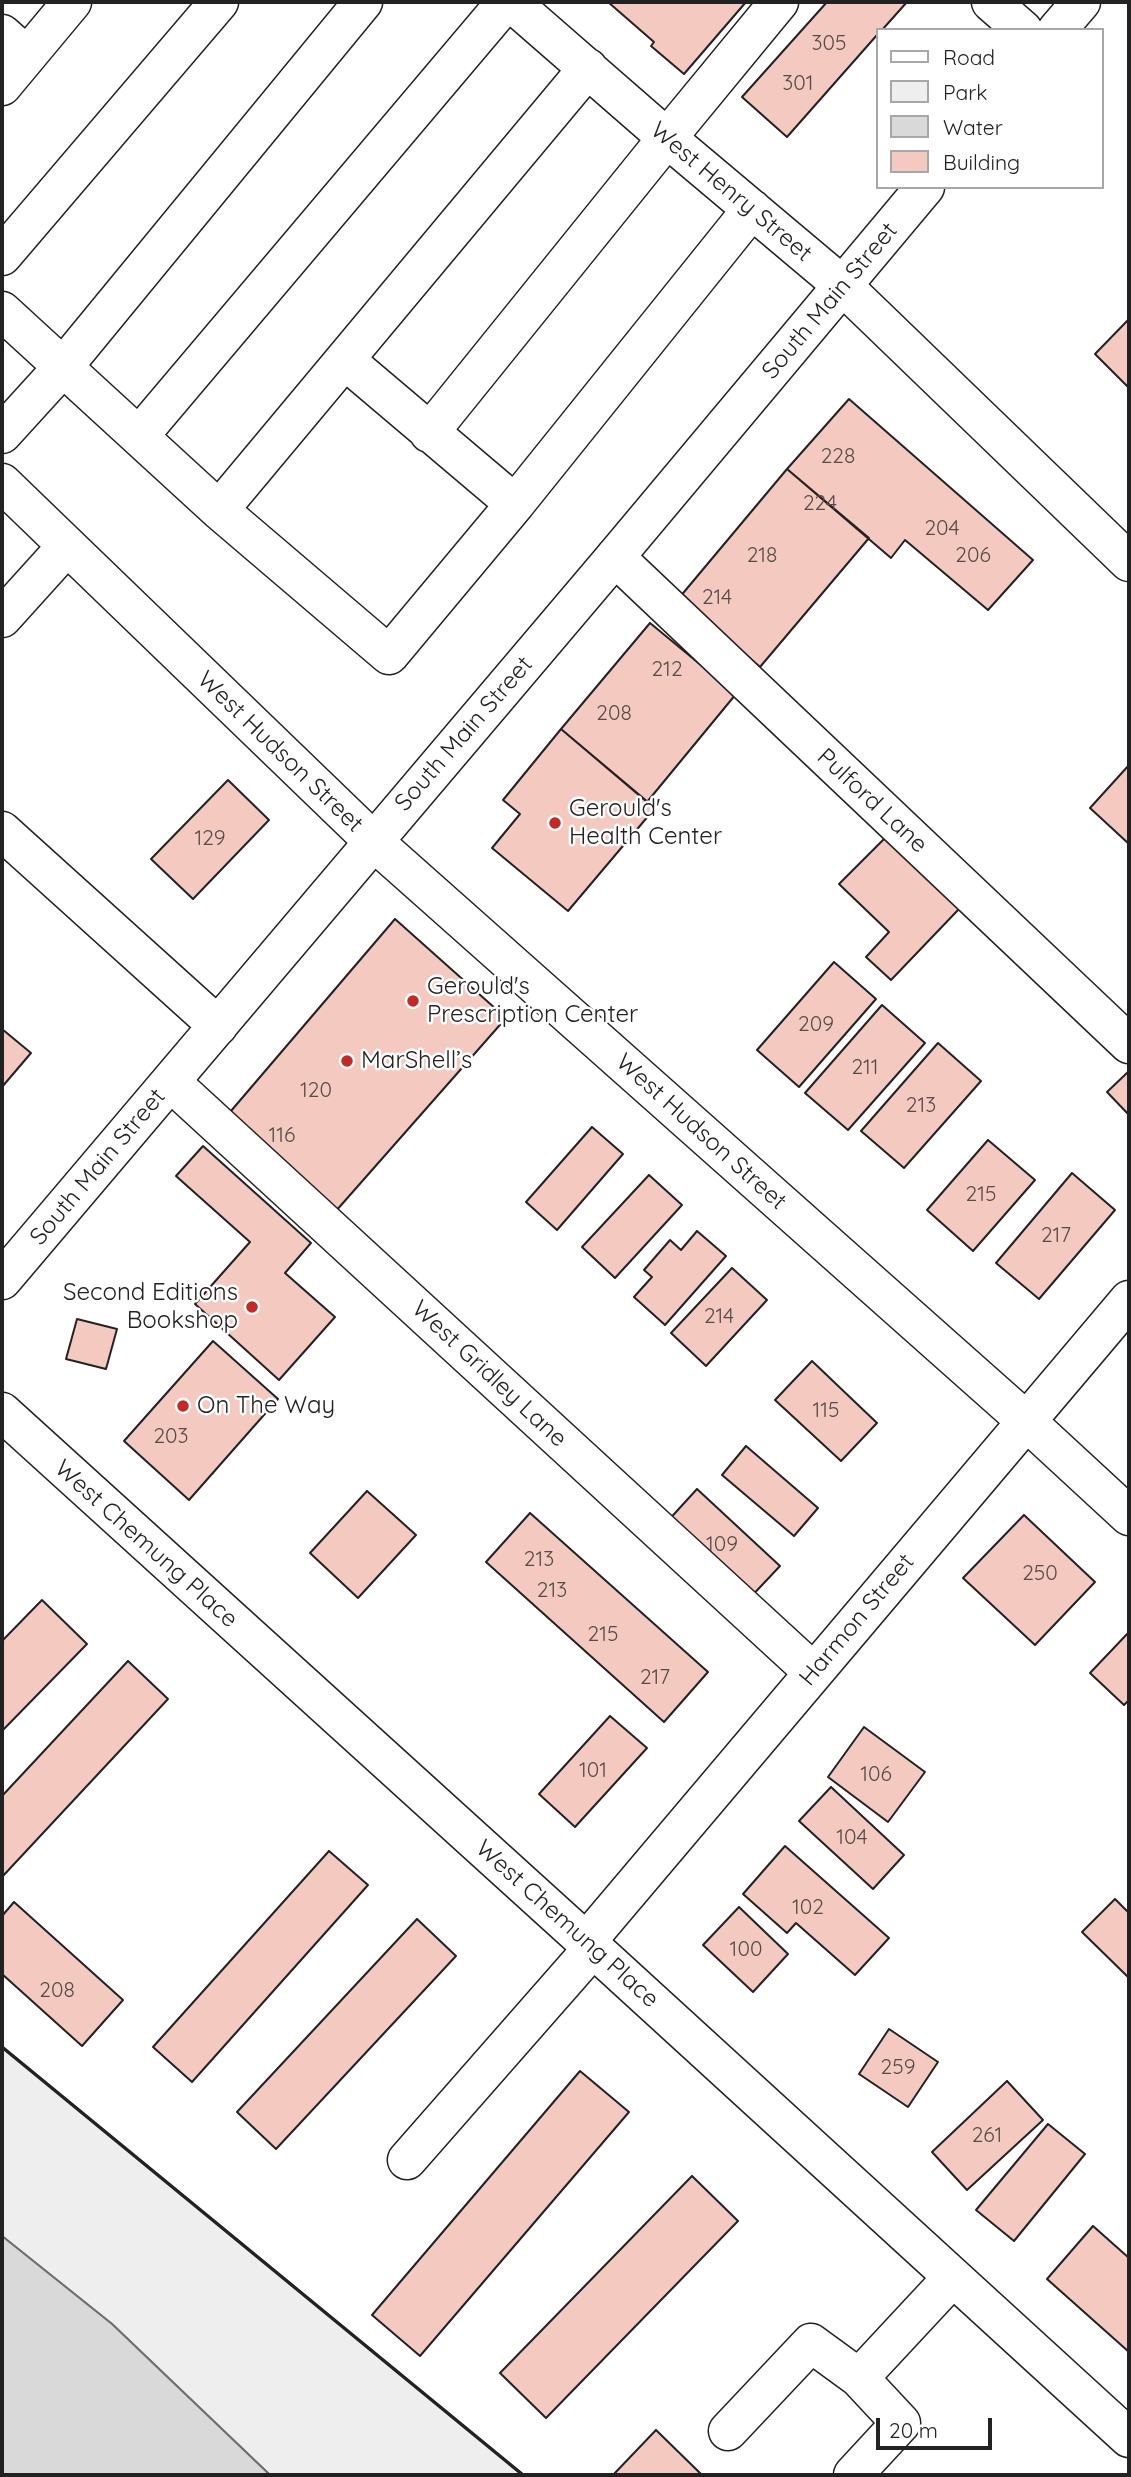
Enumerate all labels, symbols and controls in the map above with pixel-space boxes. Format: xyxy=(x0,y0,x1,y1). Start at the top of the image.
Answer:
legend xyxy=(876,28,1103,189)
house number: 305 xyxy=(812,31,846,57)
text: Road xyxy=(943,44,995,70)
house number: 301 xyxy=(782,71,814,97)
text: Park xyxy=(943,79,987,105)
text: Water xyxy=(943,114,1003,140)
street label: West Henry Street xyxy=(644,116,818,268)
text: Building xyxy=(943,149,1020,175)
street label: South Main Street xyxy=(756,217,904,385)
house number: 228 xyxy=(821,444,855,470)
house number: 224 xyxy=(803,491,837,517)
house number: 204 xyxy=(924,516,960,542)
house number: 218 xyxy=(747,543,777,569)
house number: 206 xyxy=(955,543,991,569)
house number: 214 xyxy=(702,585,732,611)
street label: South Main Street xyxy=(389,651,539,817)
house number: 212 xyxy=(651,657,683,683)
street label: West Hudson Street xyxy=(191,665,369,839)
house number: 208 xyxy=(596,701,632,727)
street label: Pulford Lane xyxy=(811,743,933,859)
place label: Gerould's Health Center xyxy=(569,795,722,851)
marker: Gerould's Health Center xyxy=(547,815,563,831)
house number: 129 xyxy=(194,826,226,852)
place label: Gerould's Prescription Center xyxy=(427,973,638,1029)
marker: Gerould's Prescription Center xyxy=(405,993,421,1009)
house number: 209 xyxy=(798,1012,834,1038)
place label: MarShell’s xyxy=(361,1047,472,1075)
street label: West Hudson Street xyxy=(610,1048,792,1216)
marker: MarShell’s xyxy=(339,1053,355,1069)
house number: 211 xyxy=(851,1055,879,1081)
house number: 120 xyxy=(300,1078,332,1104)
street label: South Main Street xyxy=(24,1083,172,1251)
house number: 213 xyxy=(906,1093,936,1119)
house number: 116 xyxy=(269,1123,295,1149)
house number: 215 xyxy=(966,1182,996,1208)
house number: 217 xyxy=(1041,1223,1071,1249)
place label: Second Editions Bookshop xyxy=(63,1279,238,1335)
street label: West Gridley Lane xyxy=(405,1295,573,1453)
marker: Second Editions Bookshop xyxy=(244,1299,260,1315)
house number: 214 xyxy=(704,1304,734,1330)
place label: On The Way xyxy=(197,1392,335,1420)
marker: On The Way xyxy=(175,1398,191,1414)
house number: 115 xyxy=(813,1398,839,1424)
house number: 203 xyxy=(153,1424,189,1450)
street label: West Chemung Place xyxy=(48,1454,244,1634)
house number: 109 xyxy=(706,1532,738,1558)
house number: 213 xyxy=(524,1547,554,1573)
street label: Harmon Street xyxy=(793,1548,921,1692)
house number: 250 xyxy=(1022,1561,1058,1587)
house number: 213 xyxy=(537,1578,567,1604)
house number: 215 xyxy=(588,1622,618,1648)
house number: 217 xyxy=(640,1665,670,1691)
house number: 101 xyxy=(579,1758,607,1784)
house number: 106 xyxy=(860,1762,892,1788)
house number: 104 xyxy=(836,1825,868,1851)
street label: West Chemung Place xyxy=(469,1834,665,2014)
house number: 102 xyxy=(792,1895,824,1921)
house number: 100 xyxy=(730,1937,762,1963)
house number: 208 xyxy=(39,1978,75,2004)
house number: 259 xyxy=(881,2055,915,2081)
house number: 261 xyxy=(972,2123,1002,2149)
scale bar xyxy=(879,2404,995,2448)
text: 20 m xyxy=(889,2417,938,2443)

